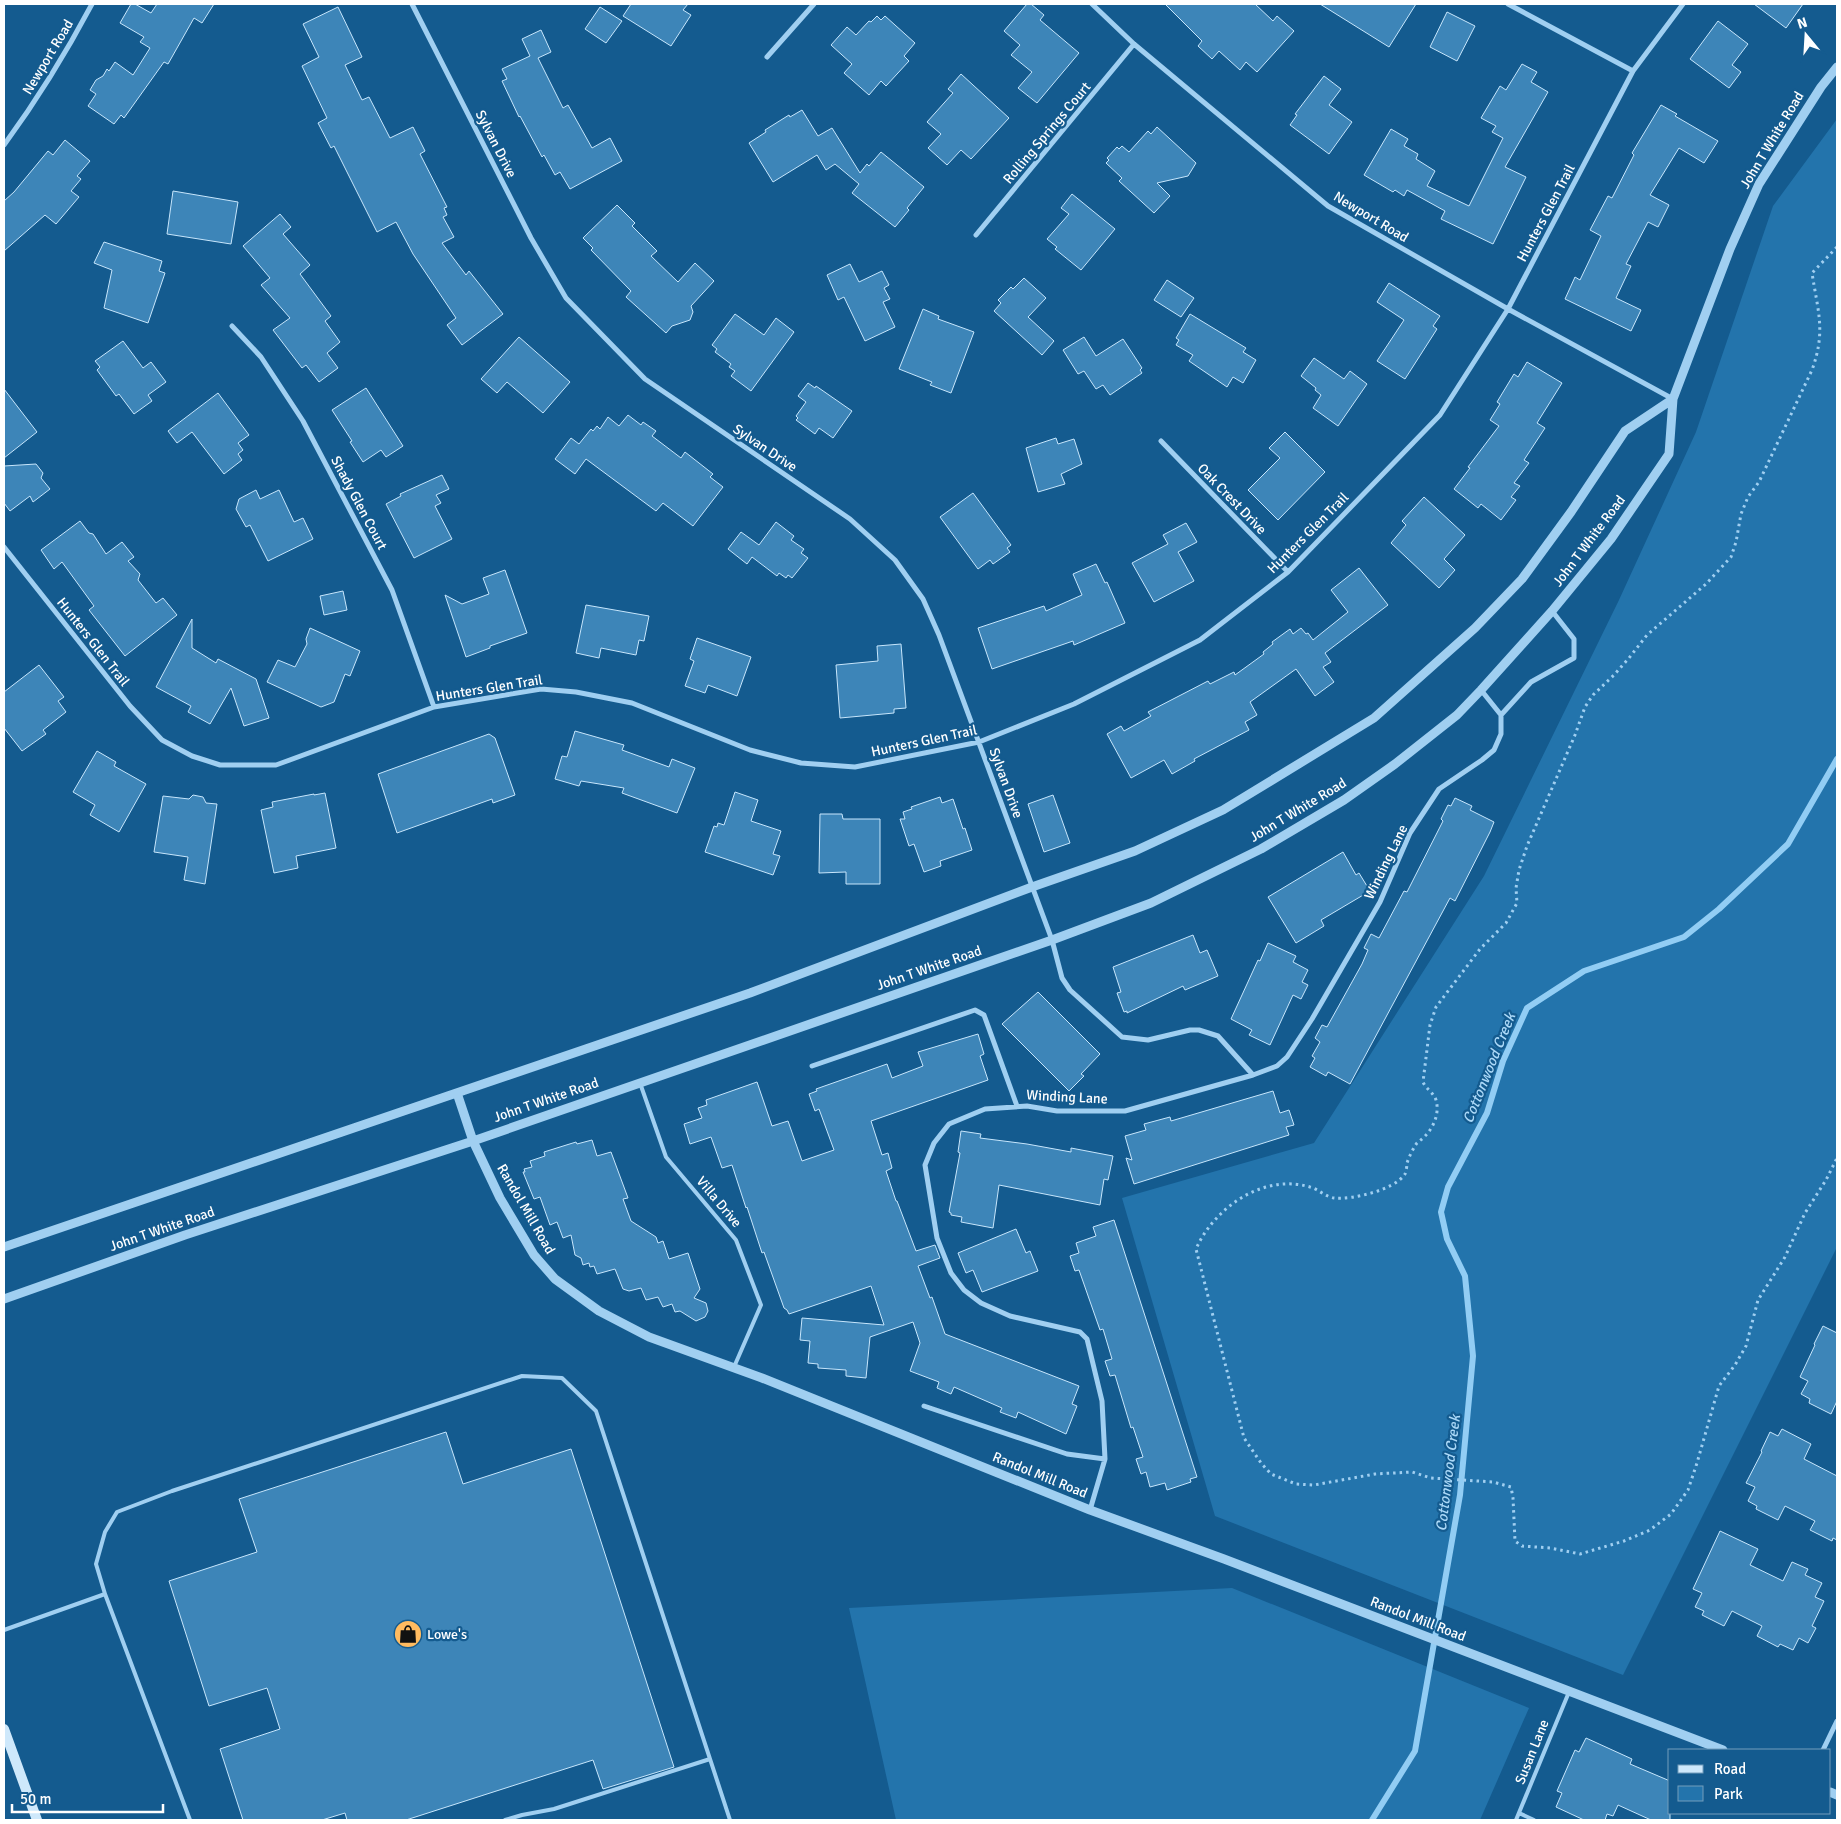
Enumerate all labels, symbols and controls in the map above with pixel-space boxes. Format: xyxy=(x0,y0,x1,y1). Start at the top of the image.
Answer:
north arrow xyxy=(1781,10,1831,60)
text: N xyxy=(1795,14,1809,33)
street label: Newport Road xyxy=(19,16,77,98)
street label: Rolling Springs Court xyxy=(999,79,1095,187)
street label: John T White Road xyxy=(1736,89,1808,191)
street label: Sylvan Drive xyxy=(472,107,520,181)
street label: Hunters Glen Trail xyxy=(1513,161,1579,265)
street label: Newport Road xyxy=(1330,188,1412,246)
street label: Sylvan Drive xyxy=(730,420,800,476)
street label: Shady Glen Court xyxy=(327,453,391,553)
street label: Oak Crest Drive xyxy=(1194,460,1270,538)
street label: Hunters Glen Trail xyxy=(1264,489,1352,577)
street label: John T White Road xyxy=(1549,492,1629,590)
street label: Hunters Glen Trail xyxy=(53,594,133,690)
street label: Hunters Glen Trail xyxy=(434,671,544,705)
street label: Hunters Glen Trail xyxy=(869,721,979,761)
street label: Sylvan Drive xyxy=(985,746,1027,820)
street label: John T White Road xyxy=(1247,774,1349,846)
street label: Winding Lane xyxy=(1360,822,1412,902)
street label: John T White Road xyxy=(874,942,984,994)
water label: Cottonwood Creek xyxy=(1459,1009,1520,1126)
street label: John T White Road xyxy=(491,1074,601,1126)
street label: Winding Lane xyxy=(1026,1086,1108,1108)
street label: Randol Mill Road xyxy=(493,1161,559,1257)
street label: Villa Drive xyxy=(693,1173,745,1231)
street label: John T White Road xyxy=(107,1203,217,1255)
water label: Cottonwood Creek xyxy=(1432,1412,1464,1532)
street label: Randol Mill Road xyxy=(990,1448,1090,1502)
street label: Randol Mill Road xyxy=(1368,1593,1468,1645)
shop icon: Lowe's xyxy=(393,1619,423,1649)
place label: Lowe's xyxy=(427,1626,467,1643)
street label: Susan Lane xyxy=(1511,1717,1553,1787)
legend xyxy=(1668,1749,1831,1814)
text: Road xyxy=(1714,1760,1746,1778)
scale bar xyxy=(12,1782,164,1814)
text: Park xyxy=(1714,1785,1743,1803)
text: 50 m xyxy=(20,1790,51,1808)

